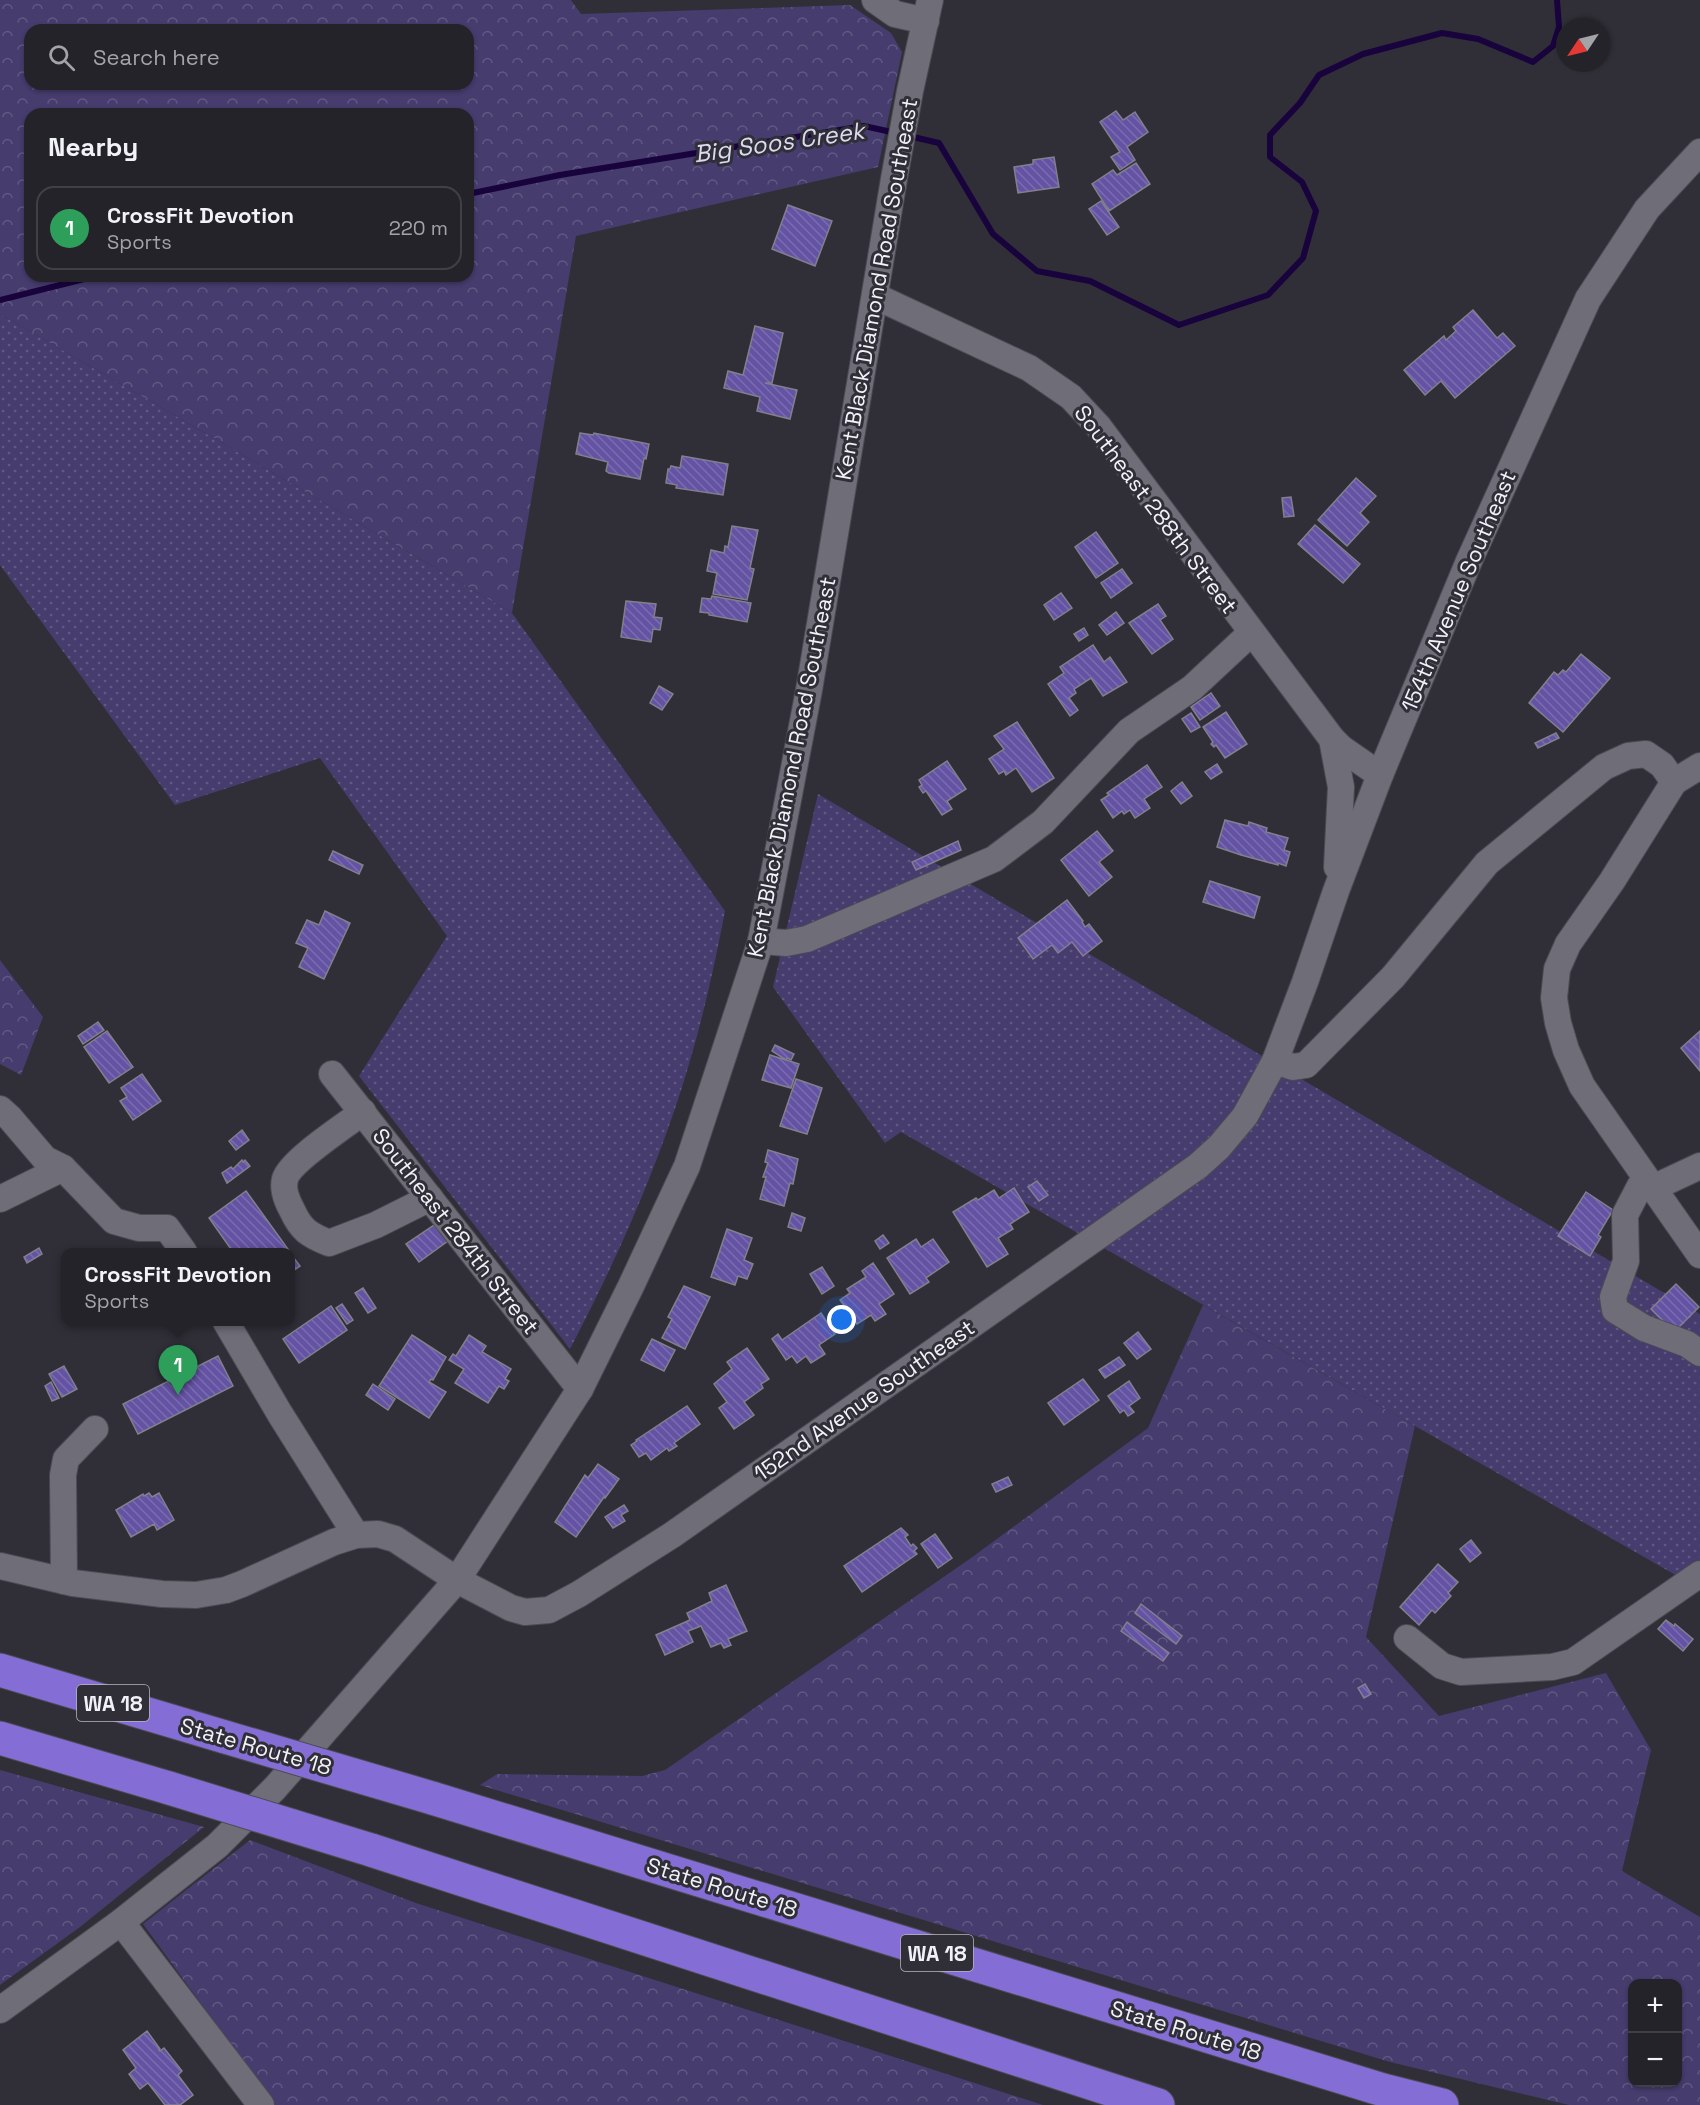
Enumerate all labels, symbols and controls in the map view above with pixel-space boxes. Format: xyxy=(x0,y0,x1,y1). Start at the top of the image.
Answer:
north arrow xyxy=(1556,18,1610,72)
search box xyxy=(24,24,474,90)
icon: search xyxy=(45,41,78,74)
text: Search here xyxy=(93,43,220,71)
street label: Kent Black Diamond Road Southeast xyxy=(829,96,923,482)
water label: Big Soos Creek xyxy=(692,114,869,169)
text: Nearby xyxy=(48,130,138,164)
text: CrossFit Devotion xyxy=(107,201,294,229)
text: 1 xyxy=(65,215,74,241)
text: 220 m xyxy=(389,215,448,241)
text: Sports xyxy=(107,229,172,255)
street label: Southeast 288th Street xyxy=(1068,399,1244,619)
street label: 154th Avenue Southeast xyxy=(1394,466,1522,716)
street label: Kent Black Diamond Road Southeast xyxy=(740,574,842,960)
street label: Southeast 284th Street xyxy=(367,1122,545,1340)
popup xyxy=(61,1248,295,1326)
text: CrossFit Devotion xyxy=(84,1260,272,1288)
text: Sports xyxy=(84,1288,149,1314)
your location xyxy=(827,1305,856,1334)
street label: 152nd Avenue Southeast xyxy=(748,1313,980,1487)
pin: 1 xyxy=(158,1346,198,1395)
road number: WA 18 xyxy=(77,1685,149,1721)
street label: State Route 18 xyxy=(177,1711,335,1781)
street label: State Route 18 xyxy=(643,1851,801,1923)
road number: WA 18 xyxy=(901,1935,973,1971)
map controls xyxy=(1628,1979,1682,2087)
button: + xyxy=(1628,1979,1682,2033)
street label: State Route 18 xyxy=(1107,1994,1265,2066)
button: − xyxy=(1628,2033,1682,2087)

